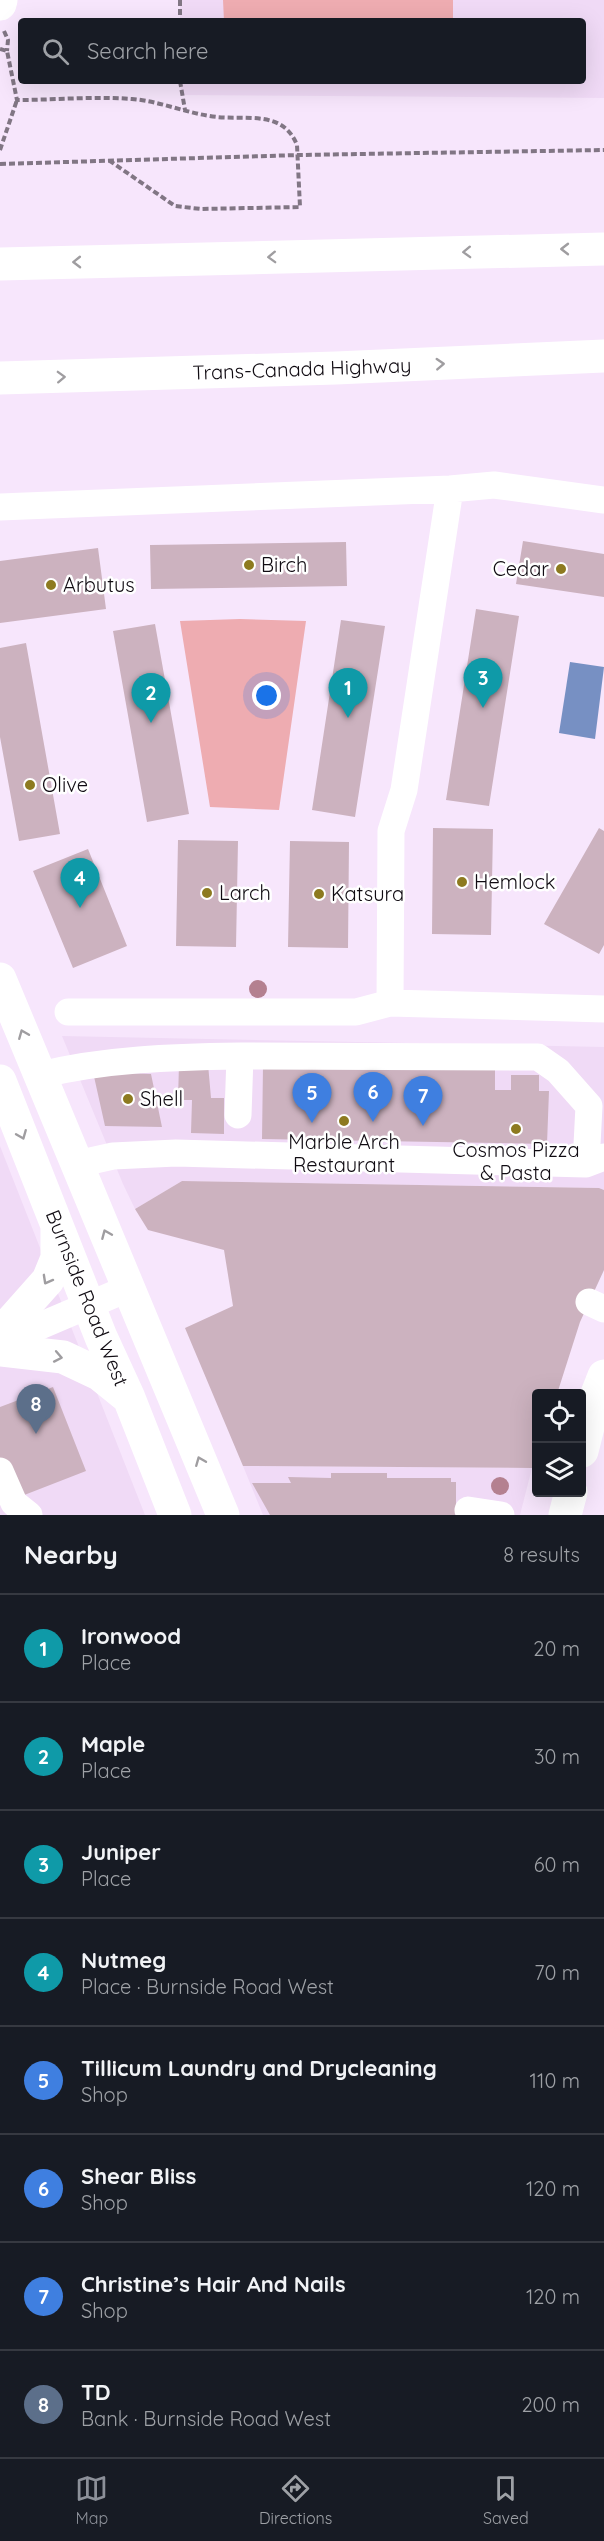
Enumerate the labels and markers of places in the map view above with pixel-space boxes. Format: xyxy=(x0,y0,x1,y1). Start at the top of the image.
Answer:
place label: Birch xyxy=(261,552,307,577)
place label: Cedar xyxy=(493,556,549,581)
marker: Birch xyxy=(242,558,256,572)
marker: Cedar xyxy=(554,562,568,576)
place label: Arbutus xyxy=(63,572,135,597)
marker: Arbutus xyxy=(44,578,58,592)
pin: 3 xyxy=(464,658,502,708)
pin: 1 xyxy=(328,668,368,718)
pin: 2 xyxy=(132,674,170,723)
place label: Olive xyxy=(42,772,88,797)
marker: Olive xyxy=(23,778,37,792)
pin: 4 xyxy=(60,858,100,908)
place label: Hemlock xyxy=(474,869,555,894)
marker: Hemlock xyxy=(455,875,469,889)
place label: Larch xyxy=(219,880,271,905)
place label: Katsura xyxy=(331,881,404,906)
marker: Larch xyxy=(200,886,214,900)
marker: Katsura xyxy=(312,887,326,901)
pin: 6 xyxy=(354,1072,392,1122)
pin: 5 xyxy=(292,1074,332,1123)
pin: 7 xyxy=(404,1076,442,1126)
place label: Shell xyxy=(140,1086,183,1111)
marker: Shell xyxy=(121,1092,135,1106)
marker: Marble Arch Restaurant xyxy=(337,1114,351,1128)
marker: Cosmos Pizza & Pasta xyxy=(509,1122,523,1136)
place label: Marble Arch Restaurant xyxy=(288,1129,400,1177)
place label: Cosmos Pizza & Pasta xyxy=(452,1137,580,1185)
pin: 8 xyxy=(16,1384,56,1434)

